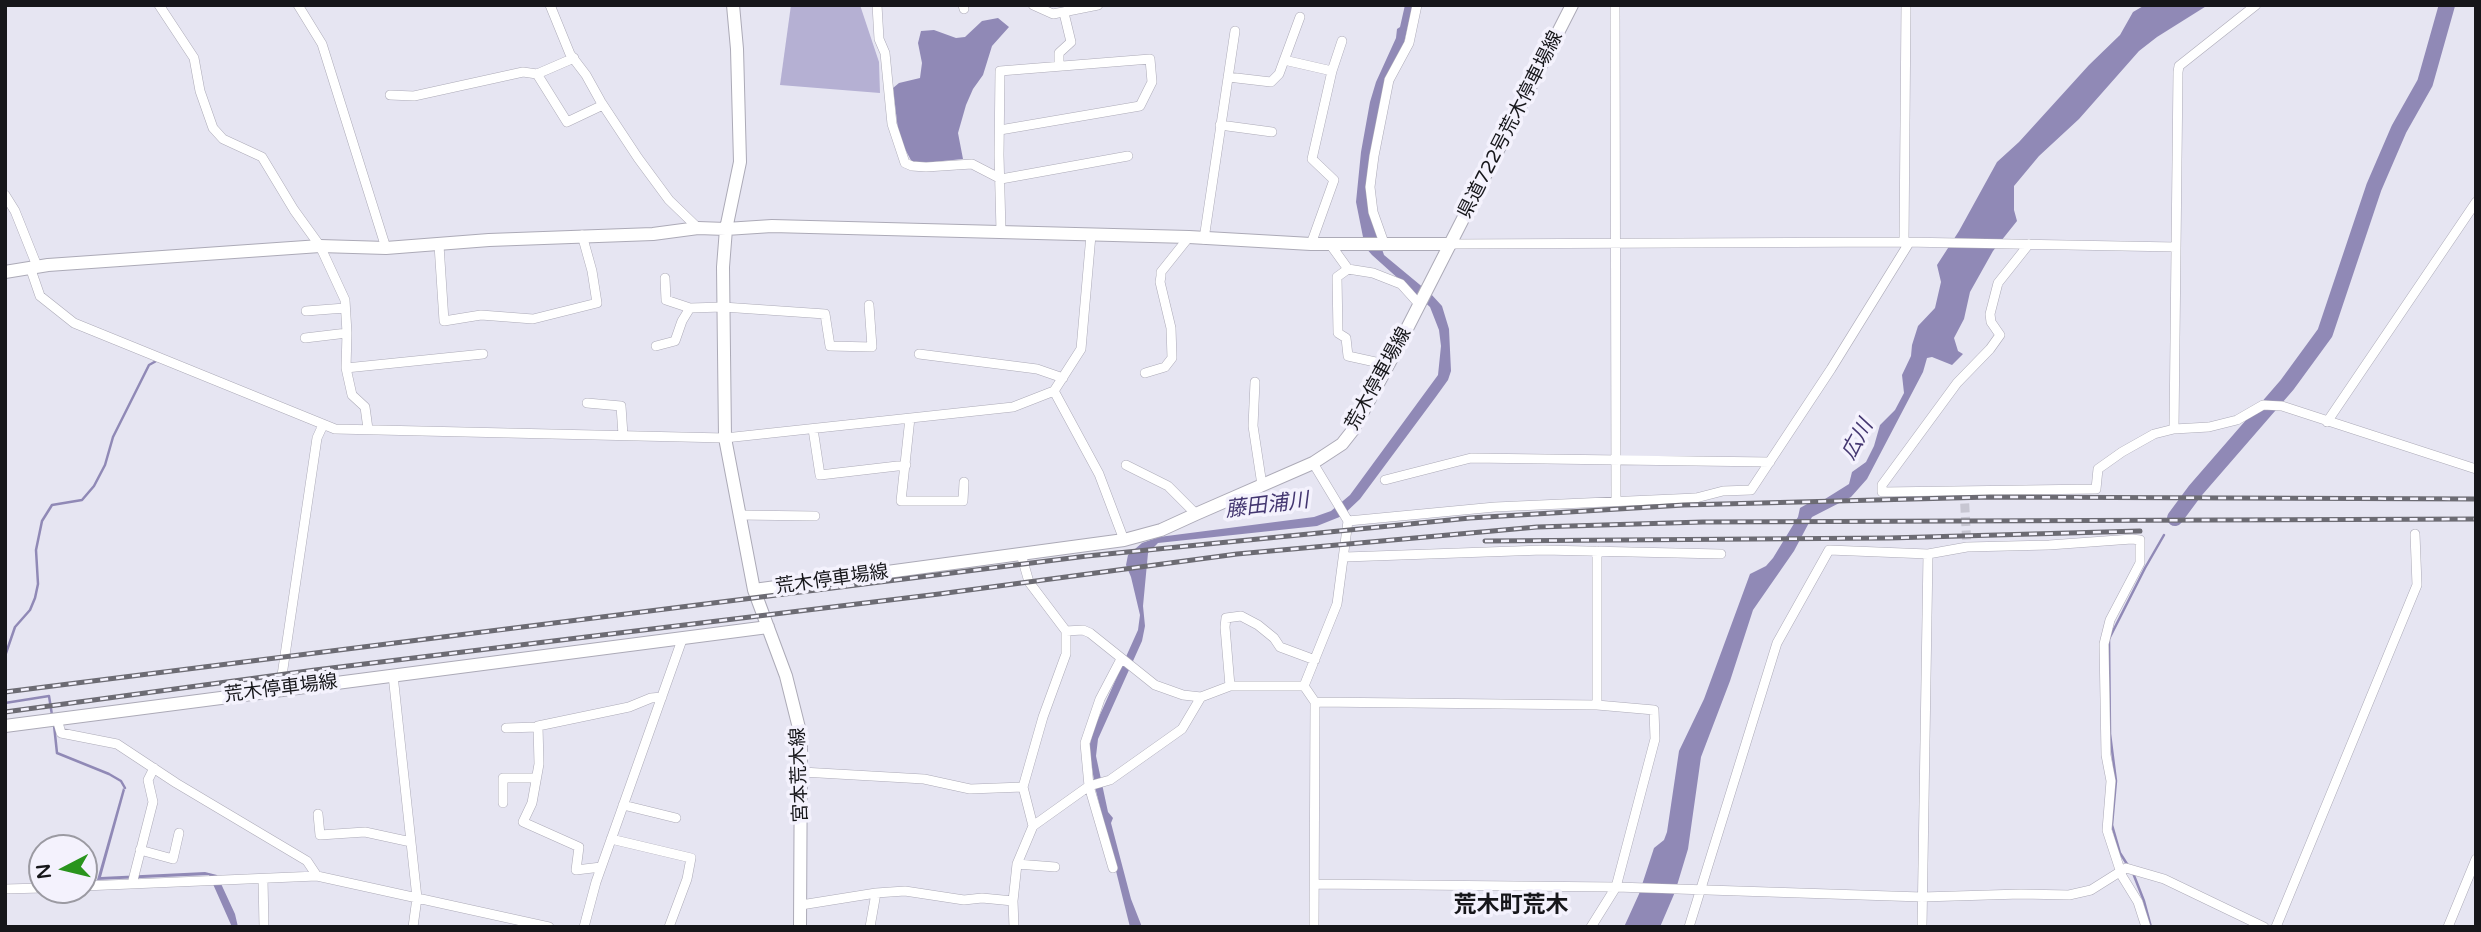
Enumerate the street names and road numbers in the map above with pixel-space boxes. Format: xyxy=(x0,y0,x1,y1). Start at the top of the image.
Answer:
street label: 県道722号荒木停車場線 xyxy=(1454,28,1568,222)
street label: 荒木停車場線 xyxy=(1341,324,1417,434)
street label: 荒木停車場線 xyxy=(774,561,890,599)
street label: 荒木停車場線 xyxy=(223,671,339,707)
street label: 宮本荒木線 xyxy=(787,727,813,823)

